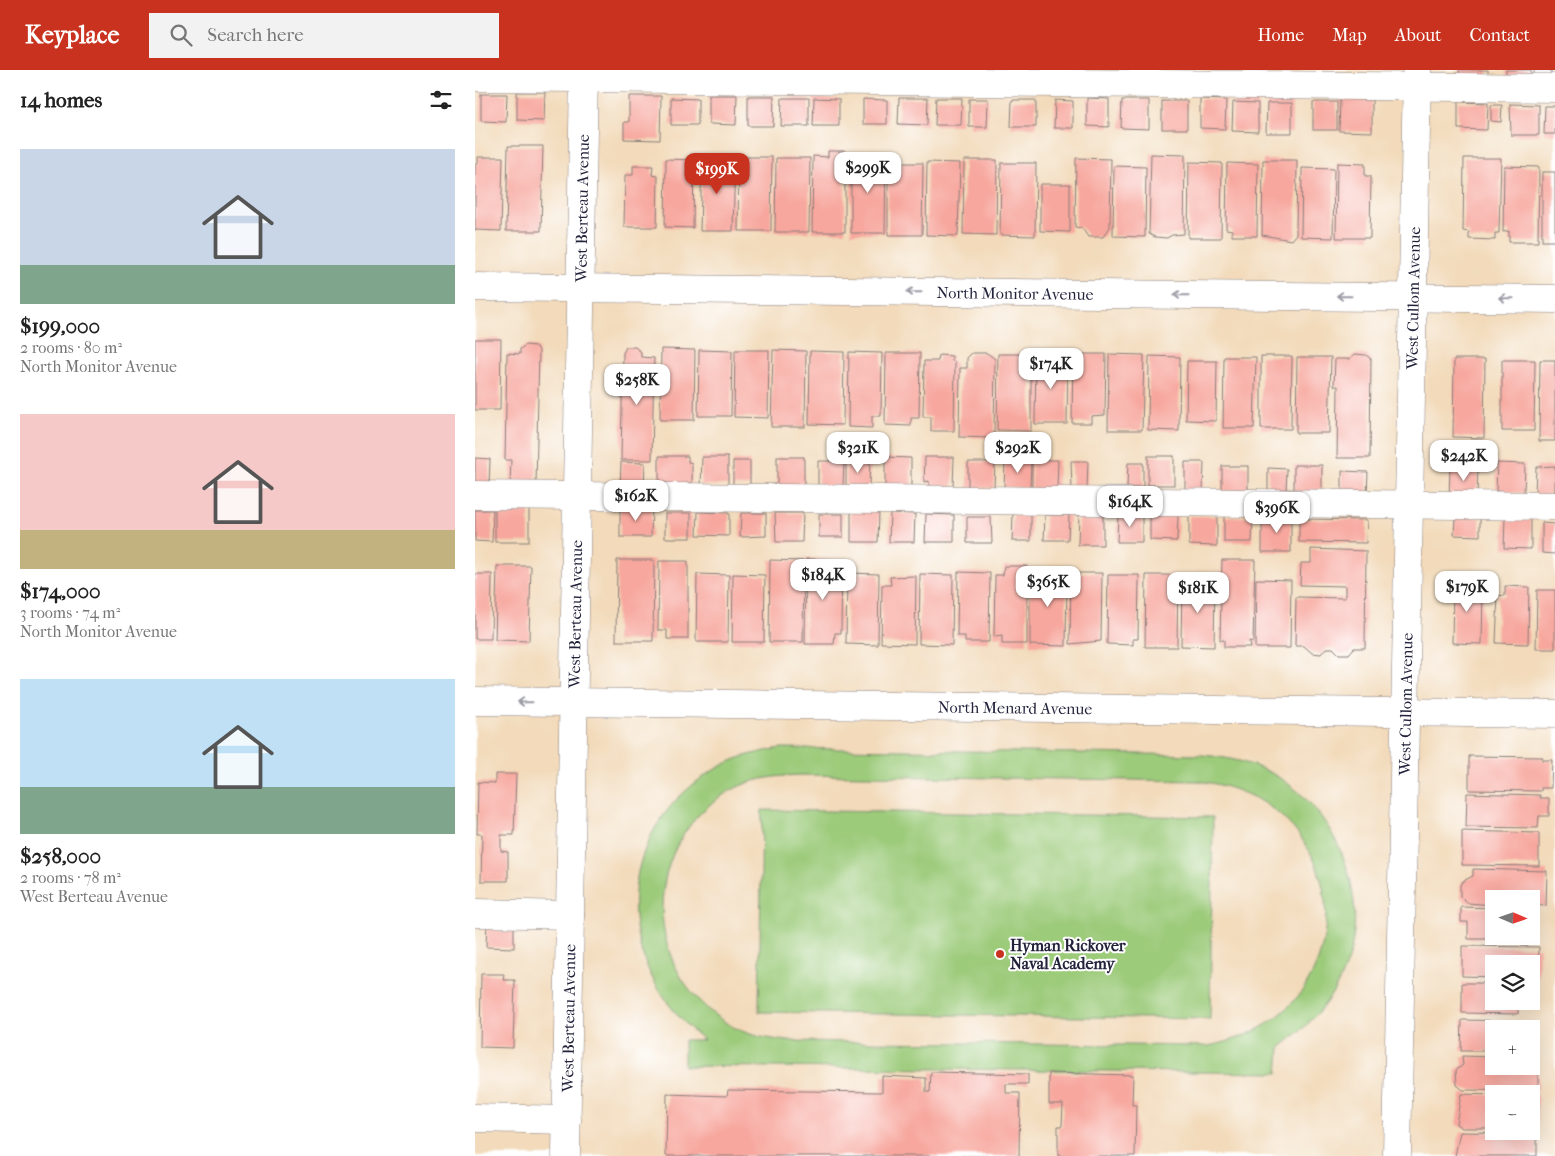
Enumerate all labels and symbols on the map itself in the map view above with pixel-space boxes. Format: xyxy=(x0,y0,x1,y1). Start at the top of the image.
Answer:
street label: West Berteau Avenue xyxy=(571,134,592,283)
pin: $199K xyxy=(682,152,752,195)
pin: $299K xyxy=(833,152,903,194)
street label: West Cullom Avenue xyxy=(1402,227,1424,371)
street label: North Monitor Avenue xyxy=(936,283,1094,303)
one-way arrow xyxy=(906,287,922,297)
one-way arrow xyxy=(1174,290,1190,300)
one-way arrow xyxy=(1336,292,1352,301)
one-way arrow xyxy=(1499,293,1515,303)
pin: $174K xyxy=(1016,348,1086,390)
pin: $258K xyxy=(602,364,672,406)
pin: $321K xyxy=(823,432,893,474)
pin: $292K xyxy=(983,432,1053,474)
pin: $242K xyxy=(1429,440,1499,482)
pin: $162K xyxy=(601,480,671,522)
pin: $164K xyxy=(1095,486,1165,528)
pin: $396K xyxy=(1242,492,1312,534)
street label: West Berteau Avenue xyxy=(564,540,586,689)
pin: $184K xyxy=(788,558,858,601)
pin: $365K xyxy=(1013,566,1083,608)
pin: $179K xyxy=(1432,570,1502,613)
pin: $181K xyxy=(1163,572,1233,614)
street label: West Cullom Avenue xyxy=(1394,633,1416,777)
one-way arrow xyxy=(517,697,534,707)
street label: North Menard Avenue xyxy=(938,697,1092,718)
north arrow xyxy=(1485,890,1540,945)
place label: Hyman Rickover Naval Academy xyxy=(1010,936,1127,974)
street label: West Berteau Avenue xyxy=(558,944,579,1093)
marker: Hyman Rickover Naval Academy xyxy=(994,948,1006,960)

